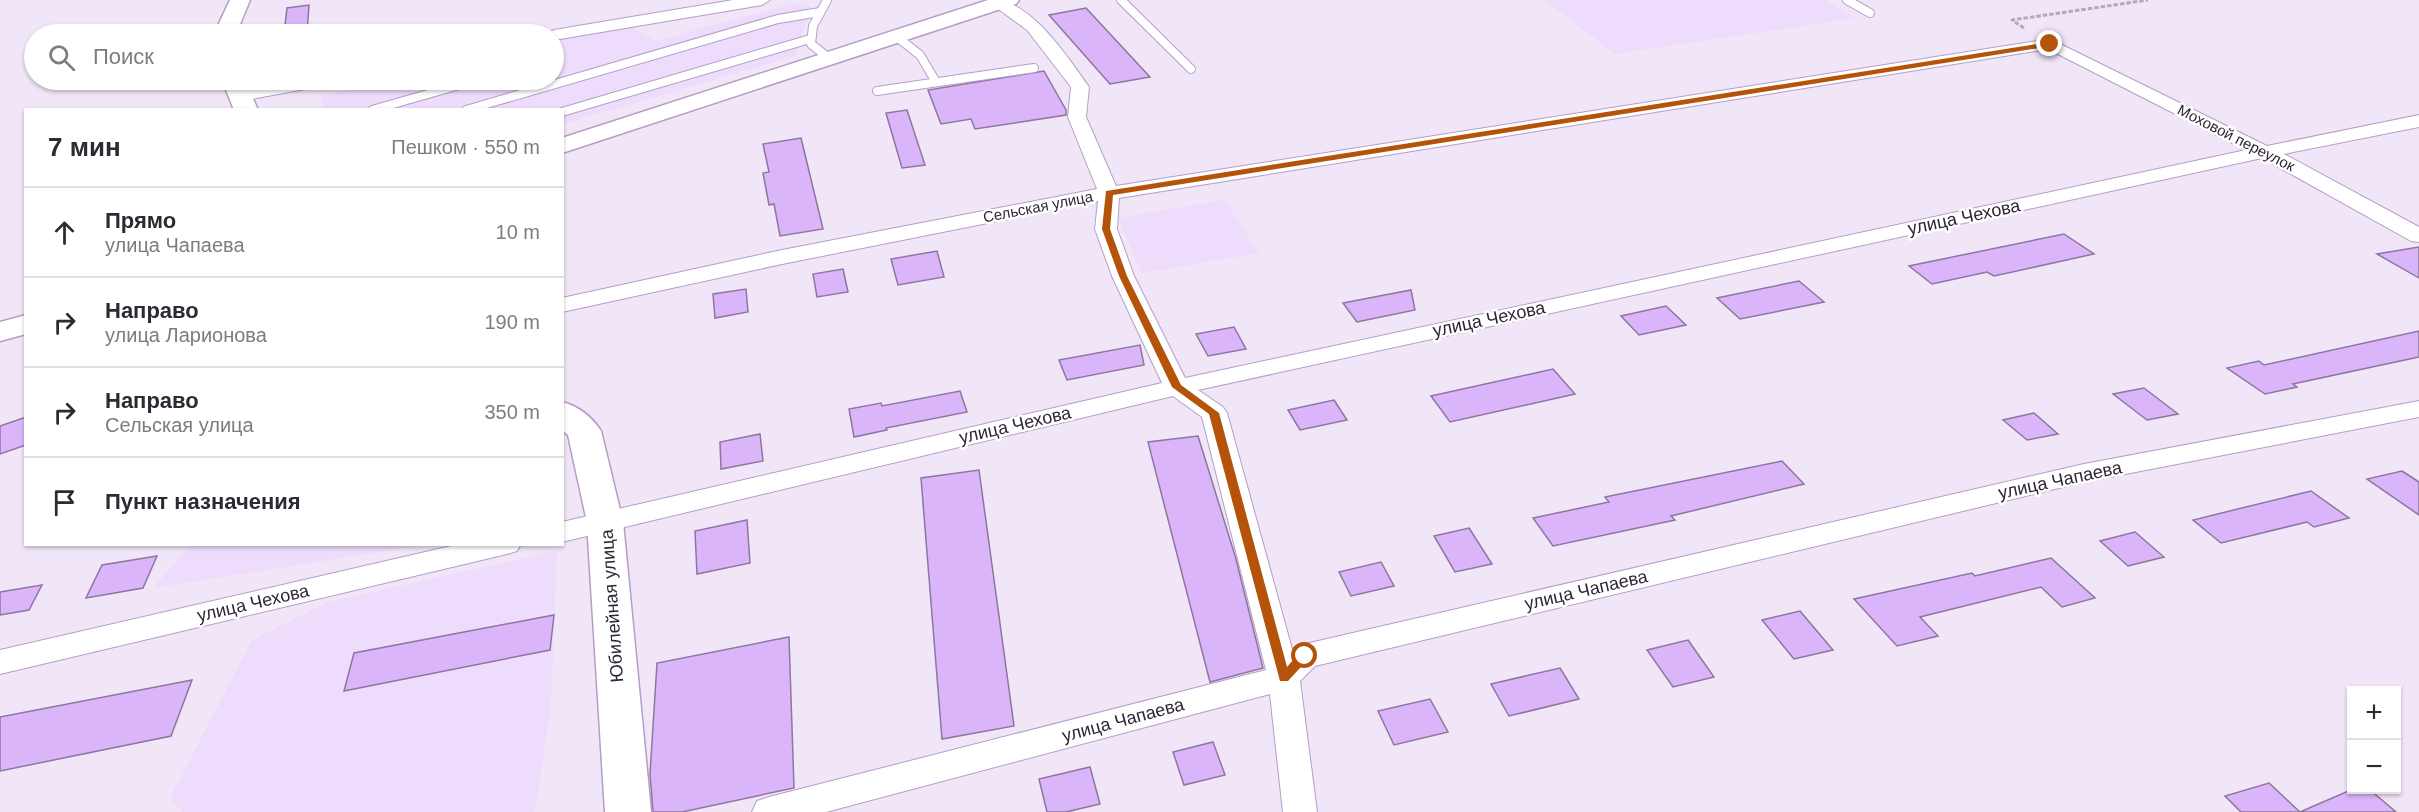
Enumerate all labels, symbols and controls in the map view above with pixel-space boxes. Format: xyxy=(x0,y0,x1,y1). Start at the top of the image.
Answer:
search box xyxy=(24,24,564,90)
route end xyxy=(2036,30,2062,56)
icon: search xyxy=(45,41,78,74)
text: Поиск xyxy=(93,44,154,69)
street label: Моховой переулок xyxy=(2175,101,2298,175)
text: 7 мин xyxy=(48,132,121,162)
text: Пешком · 550 m xyxy=(391,136,540,158)
street label: Сельская улица xyxy=(982,187,1095,225)
street label: улица Чехова xyxy=(1906,195,2023,239)
text: Прямо xyxy=(105,208,176,233)
icon: ahead xyxy=(48,216,81,249)
text: 10 m xyxy=(496,221,540,243)
text: улица Чапаева xyxy=(105,234,245,256)
street label: улица Чехова xyxy=(1431,297,1548,341)
text: Направо xyxy=(105,298,199,323)
icon: right xyxy=(48,306,81,339)
text: 190 m xyxy=(484,311,540,333)
text: улица Ларионова xyxy=(105,324,267,346)
text: Направо xyxy=(105,388,199,413)
icon: right xyxy=(48,396,81,429)
text: 350 m xyxy=(484,401,540,423)
street label: улица Чехова xyxy=(957,402,1074,448)
text: Сельская улица xyxy=(105,414,254,436)
street label: улица Чапаева xyxy=(1996,457,2124,503)
icon: arrive xyxy=(48,486,81,519)
text: Пункт назначения xyxy=(105,489,301,514)
street label: Юбилейная улица xyxy=(597,528,627,683)
street label: улица Чапаева xyxy=(1523,566,1650,614)
street label: улица Чехова xyxy=(195,580,312,626)
route start xyxy=(1291,642,1317,668)
map controls xyxy=(2347,686,2401,794)
button: + xyxy=(2347,686,2401,740)
street label: улица Чапаева xyxy=(1060,694,1187,746)
button: − xyxy=(2347,740,2401,794)

